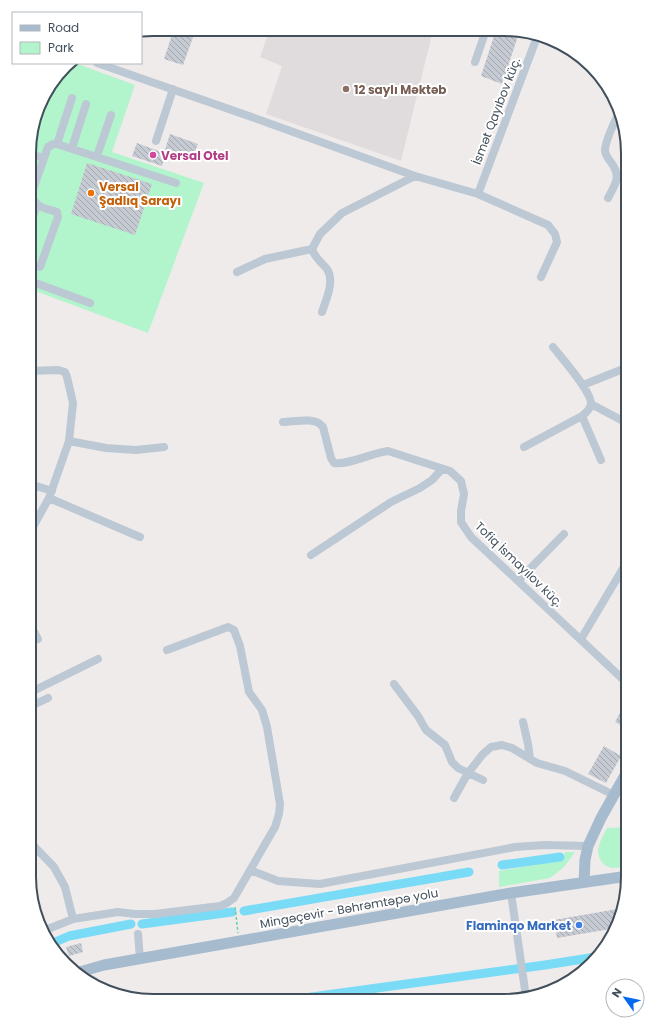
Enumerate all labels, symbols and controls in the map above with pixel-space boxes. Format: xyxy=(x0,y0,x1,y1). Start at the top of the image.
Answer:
legend xyxy=(12,12,142,64)
text: Road xyxy=(48,19,79,36)
text: Park xyxy=(48,39,75,56)
street label: İsmət Qayıbov küç. xyxy=(468,55,524,167)
place label: 12 saylı Məktəb xyxy=(354,81,447,98)
marker: 12 saylı Məktəb xyxy=(341,84,351,94)
place label: Versal Otel xyxy=(161,147,228,164)
marker: Versal Otel xyxy=(148,150,158,160)
place label: Versal Şadlıq Sarayı xyxy=(99,178,181,209)
marker: Versal Şadlıq Sarayı xyxy=(86,188,96,198)
street label: Tofiq İsmayılov küç. xyxy=(471,518,567,610)
street label: Mingəçevir - Bəhrəmtəpə yolu xyxy=(258,884,440,932)
place label: Flaminqo Market xyxy=(466,917,571,934)
marker: Flaminqo Market xyxy=(574,920,584,930)
north arrow xyxy=(605,978,645,1018)
text: N xyxy=(608,985,626,1000)

